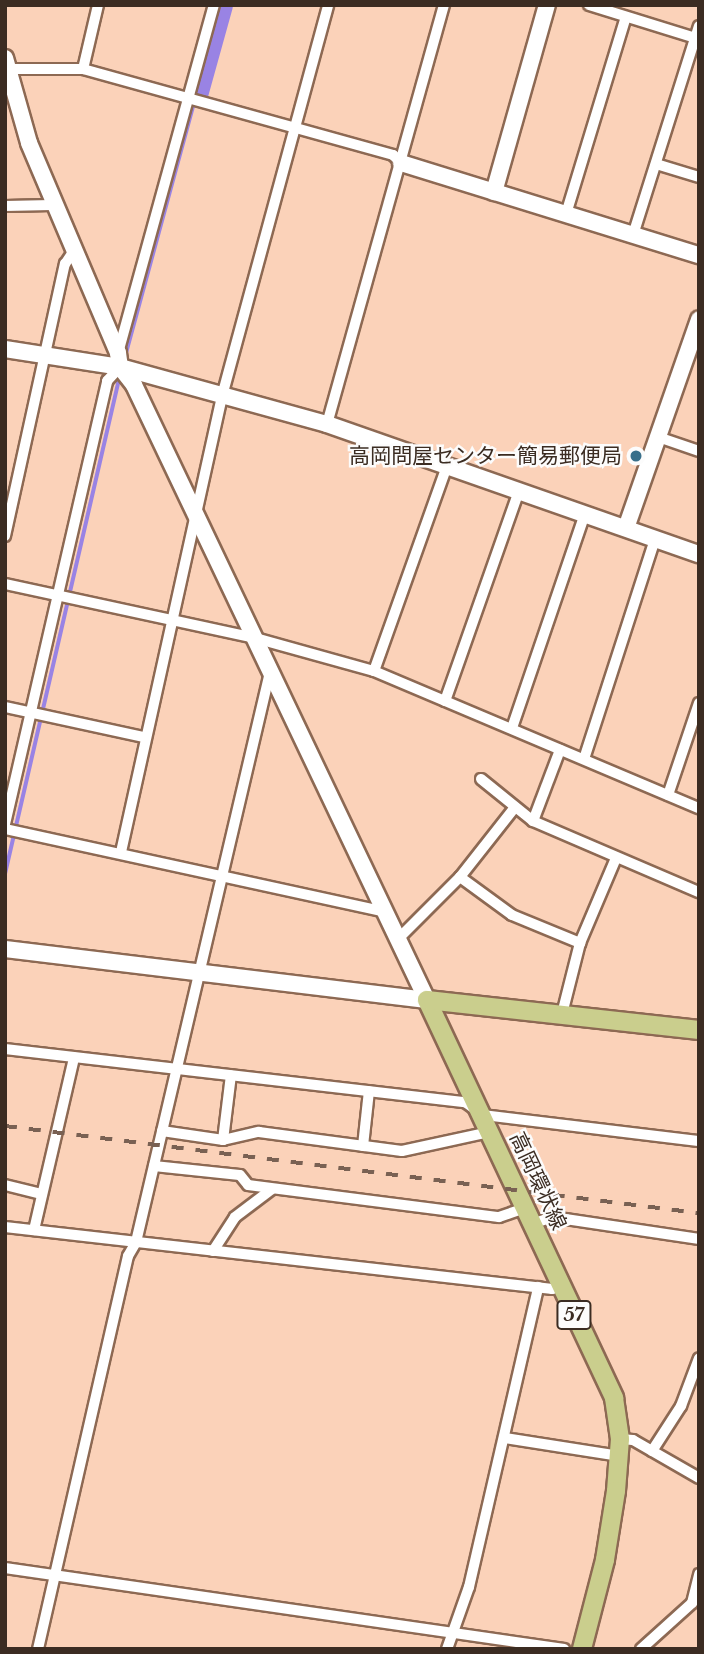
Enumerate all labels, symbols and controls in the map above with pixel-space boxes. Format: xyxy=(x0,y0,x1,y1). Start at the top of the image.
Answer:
place label: 高岡問屋センター簡易郵便局 xyxy=(349,443,622,469)
marker: 高岡問屋センター簡易郵便局 xyxy=(628,448,644,464)
street label: 高岡環状線 xyxy=(504,1128,572,1234)
road number: 57 xyxy=(555,1300,593,1330)

